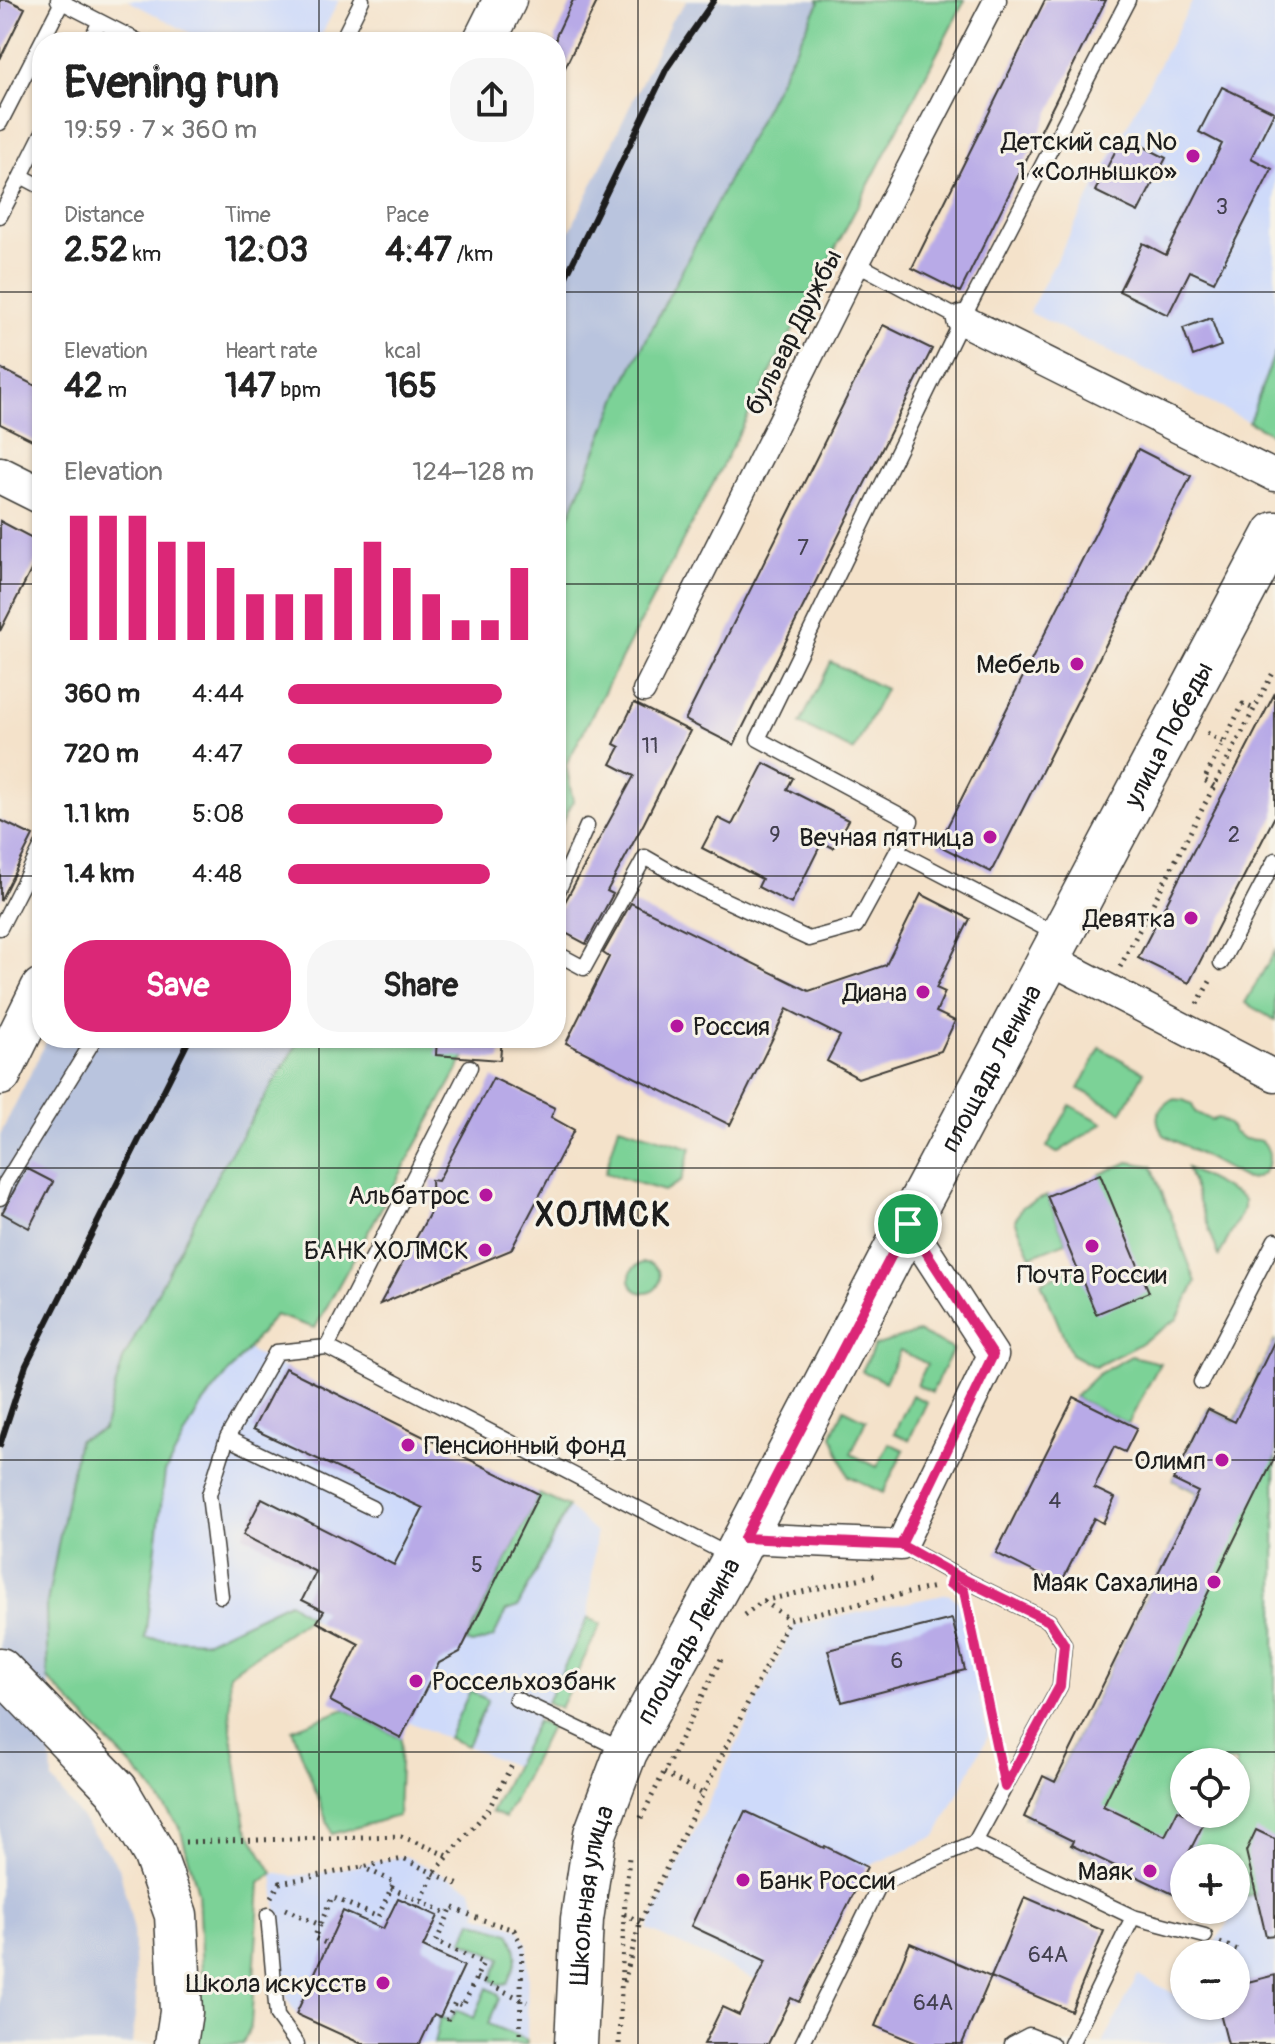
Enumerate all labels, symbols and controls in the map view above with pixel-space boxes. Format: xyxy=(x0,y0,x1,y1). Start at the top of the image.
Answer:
text: Evening run xyxy=(64,56,279,111)
button: share xyxy=(450,58,534,142)
text: 19:59 · 7 × 360 m xyxy=(64,114,257,146)
place label: Детский сад № 1 «Солнышко» xyxy=(1000,126,1177,188)
marker: Детский сад № 1 «Солнышко» xyxy=(1184,147,1202,165)
house number: 3 xyxy=(1216,193,1228,221)
text: Distance xyxy=(64,201,144,229)
text: Time xyxy=(225,201,271,229)
text: Pace xyxy=(385,201,429,229)
text: 2.52 xyxy=(64,229,128,272)
text: 12:03 xyxy=(225,229,308,272)
text: 4:47 xyxy=(385,229,452,272)
text: km xyxy=(128,240,161,268)
text: /km xyxy=(452,240,493,268)
street label: бульвар Дружбы xyxy=(738,244,849,421)
text: Elevation xyxy=(64,337,148,365)
text: Heart rate xyxy=(225,337,317,365)
text: kcal xyxy=(385,337,421,365)
text: 42 xyxy=(64,365,103,408)
text: 147 xyxy=(225,365,276,408)
text: 165 xyxy=(385,365,437,408)
text: m xyxy=(103,376,127,404)
text: bpm xyxy=(276,376,321,404)
text: Elevation xyxy=(64,456,163,488)
text: 124–128 m xyxy=(412,456,534,488)
house number: 7 xyxy=(797,534,809,562)
place label: Мебель xyxy=(976,649,1061,681)
marker: Мебель xyxy=(1068,655,1086,673)
street label: улица Победы xyxy=(1117,656,1221,814)
text: 360 m xyxy=(64,678,140,710)
text: 4:44 xyxy=(192,678,244,710)
house number: 11 xyxy=(641,732,659,760)
text: 720 m xyxy=(64,738,139,770)
text: 4:47 xyxy=(192,738,243,770)
text: 1.1 km xyxy=(64,798,130,830)
text: 5:08 xyxy=(192,798,244,830)
house number: 9 xyxy=(769,821,781,849)
house number: 2 xyxy=(1228,821,1240,849)
place label: Вечная пятница xyxy=(799,822,974,854)
marker: Вечная пятница xyxy=(981,828,999,846)
text: 1.4 km xyxy=(64,858,135,890)
text: 4:48 xyxy=(192,858,242,890)
place label: Девятка xyxy=(1082,903,1175,935)
marker: Девятка xyxy=(1182,909,1200,927)
button: Save xyxy=(64,940,291,1032)
button: Share xyxy=(307,940,534,1032)
place label: Диана xyxy=(842,977,907,1009)
street label: площадь Ленина xyxy=(934,979,1049,1158)
marker: Диана xyxy=(914,983,932,1001)
place label: Россия xyxy=(693,1011,770,1043)
marker: Россия xyxy=(668,1017,686,1035)
place label: Альбатрос xyxy=(348,1180,470,1212)
marker: Альбатрос xyxy=(477,1186,495,1204)
pin xyxy=(874,1190,942,1258)
district label: ХОЛМСК xyxy=(535,1194,673,1237)
icon: arrive xyxy=(886,1202,930,1246)
place label: БАНК ХОЛМСК xyxy=(304,1235,469,1267)
marker: Почта России xyxy=(1083,1237,1101,1255)
marker: БАНК ХОЛМСК xyxy=(476,1241,494,1259)
place label: Почта России xyxy=(1017,1259,1167,1291)
place label: Пенсионный фонд xyxy=(424,1430,626,1462)
marker: Пенсионный фонд xyxy=(399,1436,417,1454)
place label: Олимп xyxy=(1134,1445,1206,1477)
marker: Олимп xyxy=(1213,1451,1231,1469)
house number: 4 xyxy=(1049,1487,1062,1515)
house number: 5 xyxy=(471,1551,483,1579)
street label: площадь Ленина xyxy=(630,1553,748,1730)
place label: Маяк Сахалина xyxy=(1032,1567,1198,1599)
marker: Маяк Сахалина xyxy=(1205,1573,1223,1591)
house number: 6 xyxy=(891,1647,903,1675)
place label: Россельхозбанк xyxy=(432,1666,617,1698)
marker: Россельхозбанк xyxy=(407,1672,425,1690)
map controls xyxy=(1170,1748,1250,2020)
button: locate xyxy=(1170,1748,1250,1828)
street label: Школьная улица xyxy=(564,1801,621,1986)
button: + xyxy=(1170,1844,1250,1924)
place label: Маяк xyxy=(1078,1856,1134,1888)
marker: Маяк xyxy=(1141,1862,1159,1880)
place label: Банк России xyxy=(759,1865,896,1897)
marker: Банк России xyxy=(734,1871,752,1889)
button: − xyxy=(1170,1940,1250,2020)
house number: 64А xyxy=(1028,1941,1068,1969)
place label: Школа искусств xyxy=(186,1968,367,2000)
marker: Школа искусств xyxy=(374,1974,392,1992)
house number: 64А xyxy=(913,1989,953,2017)

